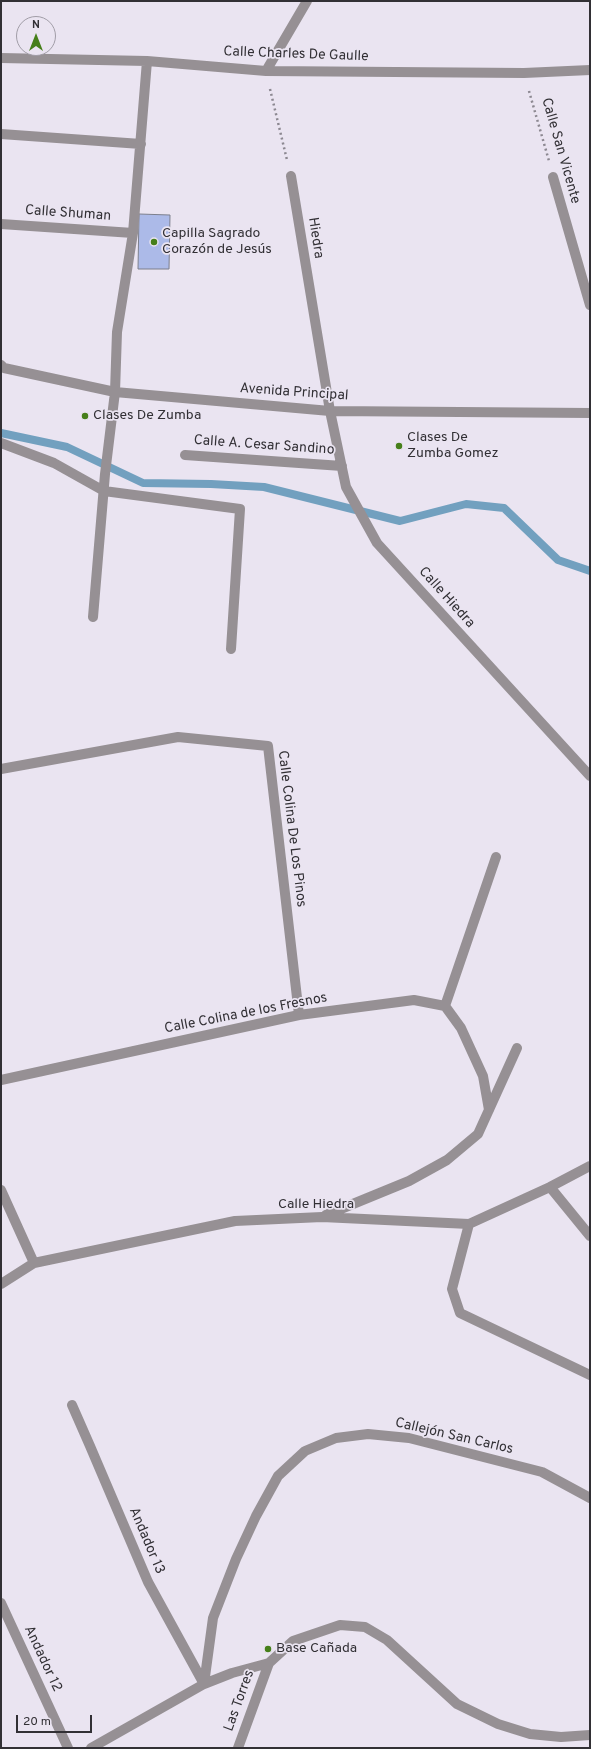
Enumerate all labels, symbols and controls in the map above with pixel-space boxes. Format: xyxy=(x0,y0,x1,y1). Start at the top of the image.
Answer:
north arrow xyxy=(16,16,56,56)
text: N xyxy=(32,18,40,32)
street label: Calle Charles De Gaulle xyxy=(223,44,369,66)
street label: Calle San Vicente xyxy=(537,96,583,206)
street label: Calle Shuman xyxy=(24,203,112,225)
street label: Hiedra xyxy=(303,216,327,260)
place label: Capilla Sagrado Corazón de Jesús xyxy=(162,226,272,258)
marker: Capilla Sagrado Corazón de Jesús xyxy=(149,237,159,247)
street label: Avenida Principal xyxy=(239,381,349,405)
place label: Clases De Zumba xyxy=(93,408,201,424)
marker: Clases De Zumba xyxy=(80,411,90,421)
place label: Clases De Zumba Gomez xyxy=(407,430,498,462)
street label: Calle A. Cesar Sandino xyxy=(193,433,335,459)
marker: Clases De Zumba Gomez xyxy=(394,441,404,451)
street label: Calle Hiedra xyxy=(414,564,478,632)
street label: Calle Colina De Los Pinos xyxy=(273,750,309,908)
street label: Calle Colina de los Fresnos xyxy=(163,990,329,1038)
street label: Calle Hiedra xyxy=(278,1197,354,1213)
street label: Callejón San Carlos xyxy=(393,1415,515,1459)
street label: Andador 13 xyxy=(124,1505,168,1577)
street label: Andador 12 xyxy=(19,1623,65,1695)
place label: Base Cañada xyxy=(276,1641,357,1657)
marker: Base Cañada xyxy=(263,1644,273,1654)
street label: Las Torres xyxy=(221,1668,259,1734)
scale bar xyxy=(18,1707,94,1733)
text: 20 m xyxy=(23,1714,51,1730)

